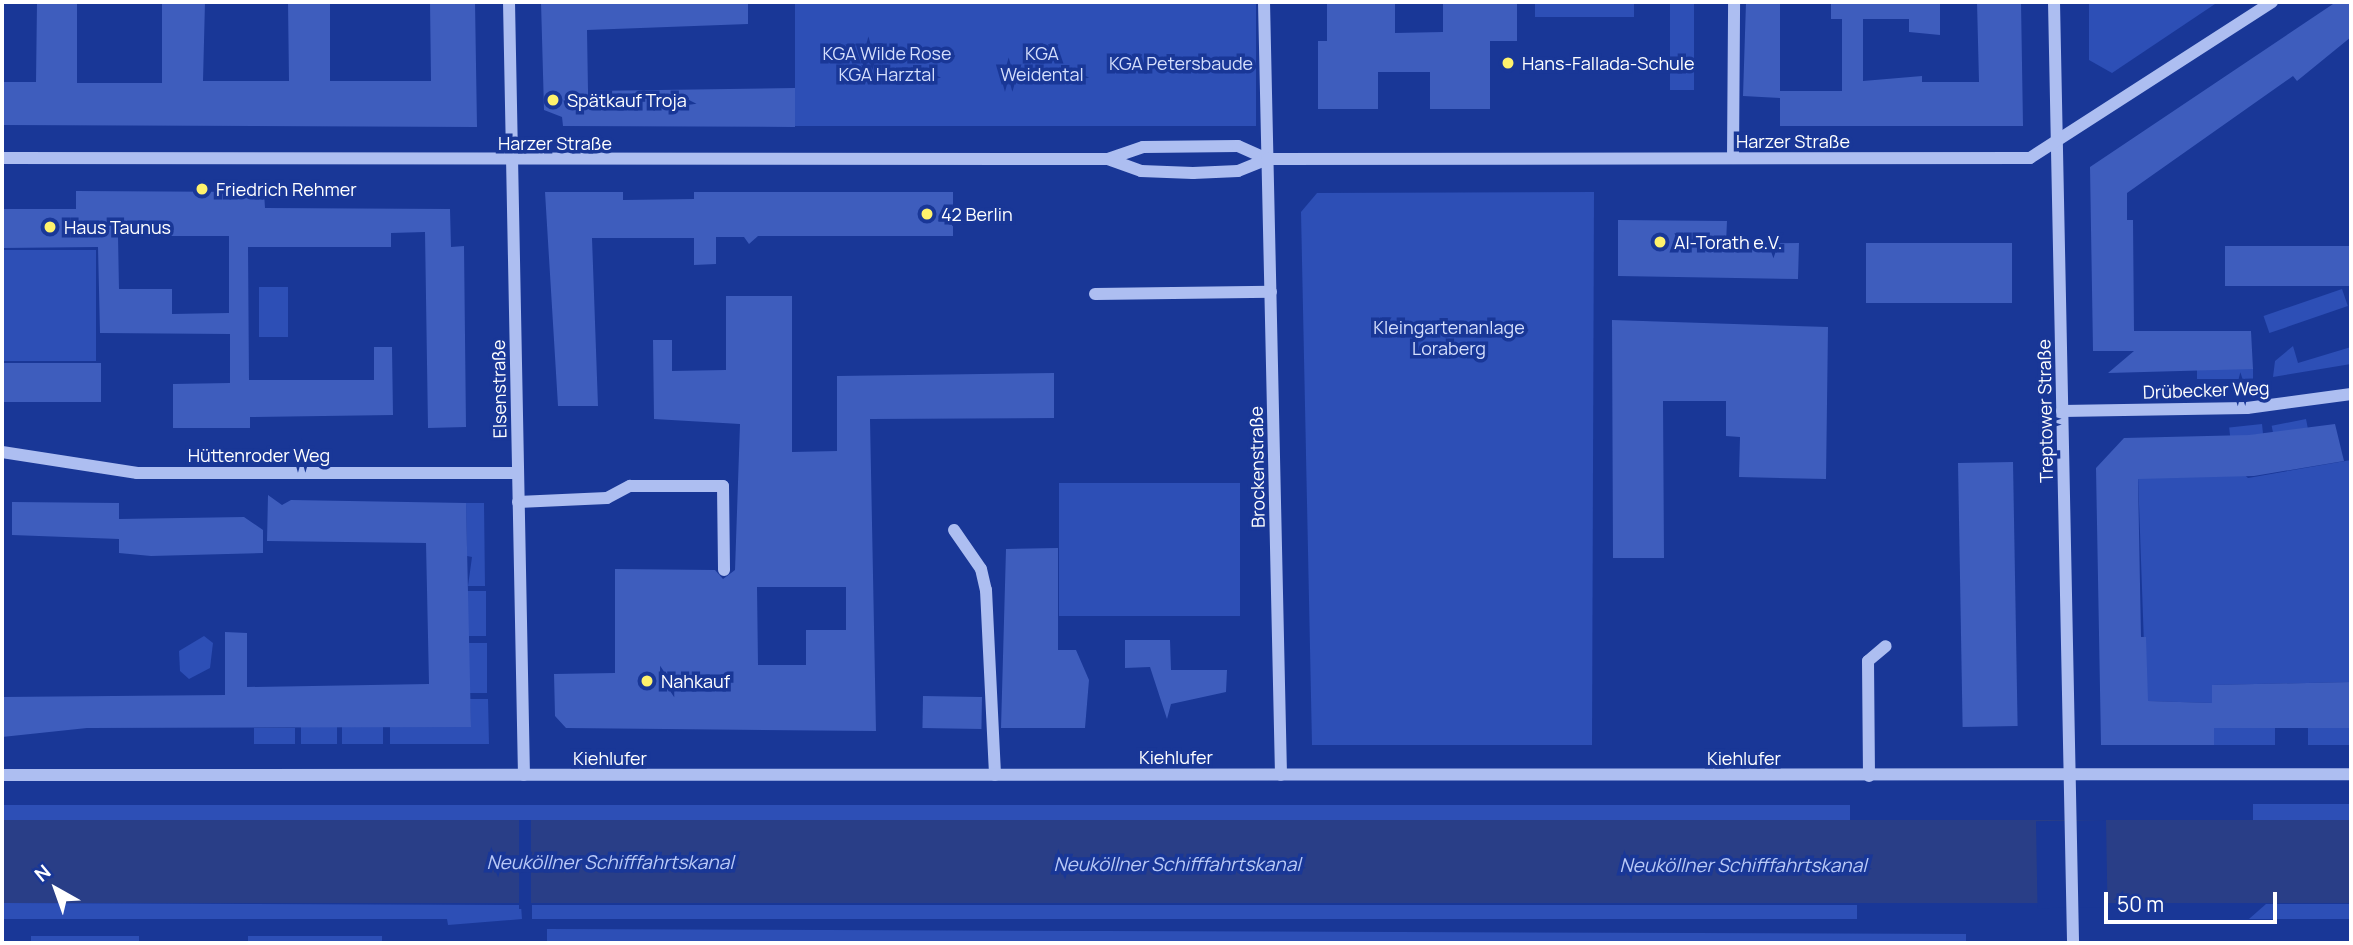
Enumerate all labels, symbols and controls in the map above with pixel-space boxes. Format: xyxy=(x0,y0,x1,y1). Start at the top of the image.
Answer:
park label: KGA Wilde Rose KGA Harztal xyxy=(823,43,951,86)
park label: KGA Weidental xyxy=(1000,43,1084,86)
park label: KGA Petersbaude xyxy=(1109,52,1253,74)
place label: Hans-Fallada-Schule xyxy=(1522,52,1695,74)
marker: Hans-Fallada-Schule xyxy=(1500,55,1516,71)
place label: Spätkauf Troja xyxy=(567,89,687,111)
marker: Spätkauf Troja xyxy=(545,92,561,108)
street label: Harzer Straße xyxy=(1736,130,1850,152)
street label: Harzer Straße xyxy=(498,132,612,154)
place label: Friedrich Rehmer xyxy=(216,178,357,200)
marker: Friedrich Rehmer xyxy=(194,181,210,197)
place label: 42 Berlin xyxy=(941,203,1013,225)
marker: 42 Berlin xyxy=(919,206,935,222)
place label: Haus Taunus xyxy=(64,216,171,238)
marker: Haus Taunus xyxy=(42,219,58,235)
place label: Al-Torath e.V. xyxy=(1674,231,1782,253)
marker: Al-Torath e.V. xyxy=(1652,234,1668,250)
park label: Kleingartenanlage Loraberg xyxy=(1373,317,1525,360)
street label: Elsenstraße xyxy=(487,339,511,439)
street label: Treptower Straße xyxy=(2033,339,2057,483)
street label: Drübecker Weg xyxy=(2142,377,2270,403)
street label: Brockenstraße xyxy=(1245,406,1269,528)
street label: Hüttenroder Weg xyxy=(188,444,330,466)
place label: Nahkauf xyxy=(661,670,730,692)
marker: Nahkauf xyxy=(639,673,655,689)
street label: Kiehlufer xyxy=(1139,746,1213,768)
street label: Kiehlufer xyxy=(573,747,647,769)
street label: Kiehlufer xyxy=(1707,747,1781,769)
water label: Neuköllner Schifffahrtskanal xyxy=(486,852,734,874)
north arrow xyxy=(21,854,91,924)
water label: Neuköllner Schifffahrtskanal xyxy=(1053,854,1301,876)
water label: Neuköllner Schifffahrtskanal xyxy=(1619,855,1867,877)
text: N xyxy=(29,859,56,887)
scale bar xyxy=(2108,878,2281,922)
text: 50 m xyxy=(2117,890,2164,918)

